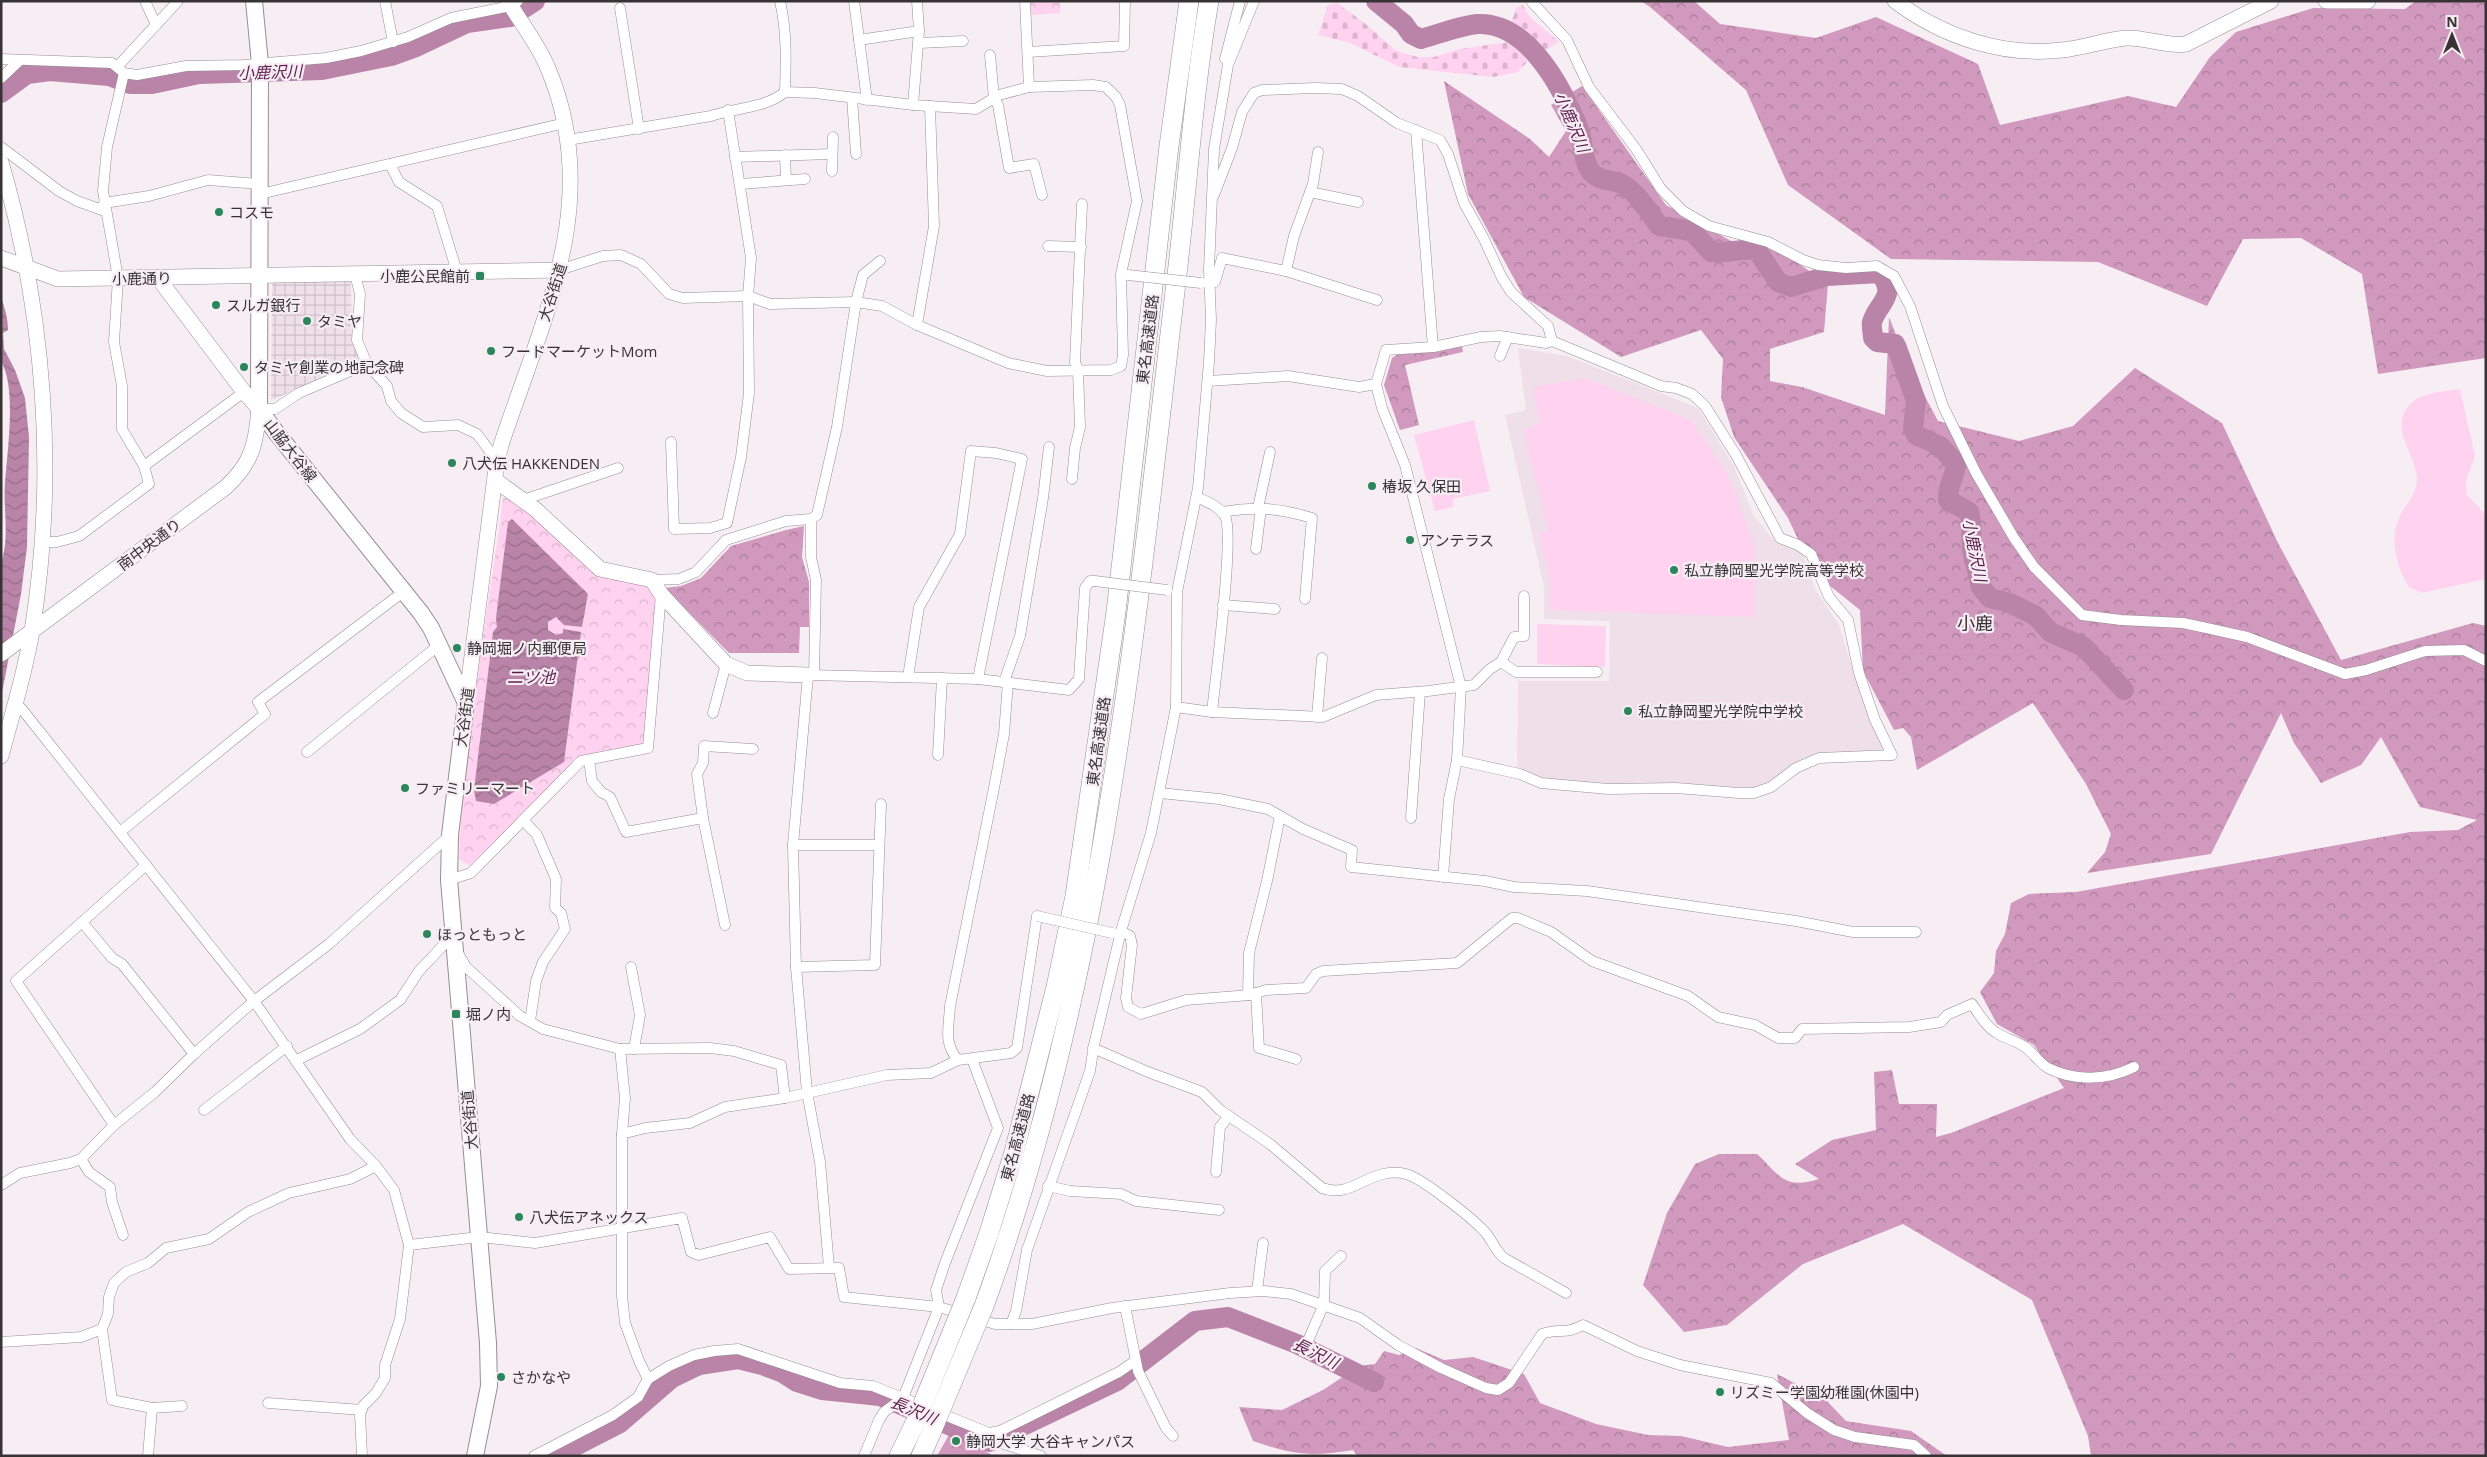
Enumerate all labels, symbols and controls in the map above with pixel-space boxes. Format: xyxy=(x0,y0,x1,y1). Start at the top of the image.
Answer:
north arrow xyxy=(2427,10,2477,60)
text: N xyxy=(2446,12,2458,31)
water label: 小鹿沢川 xyxy=(238,60,304,84)
water label: 小鹿沢川 xyxy=(1549,88,1595,158)
place label: コスモ xyxy=(229,202,274,222)
marker: コスモ xyxy=(213,206,225,218)
street label: 大谷街道 xyxy=(533,260,571,324)
place label: 小鹿公民館前 xyxy=(380,266,470,286)
street label: 小鹿通り xyxy=(112,267,172,289)
marker: 小鹿公民館前 xyxy=(474,270,486,282)
street label: 東名高速道路 xyxy=(1132,293,1162,385)
place label: スルガ銀行 xyxy=(226,295,301,315)
marker: スルガ銀行 xyxy=(210,299,222,311)
place label: タミヤ xyxy=(317,311,362,331)
marker: タミヤ xyxy=(301,315,313,327)
place label: フードマーケットMom xyxy=(501,341,657,361)
marker: フードマーケットMom xyxy=(485,345,497,357)
place label: タミヤ創業の地記念碑 xyxy=(254,357,404,377)
marker: タミヤ創業の地記念碑 xyxy=(238,361,250,373)
street label: 山脇大谷線 xyxy=(260,414,322,486)
place label: 八犬伝 HAKKENDEN xyxy=(462,453,600,473)
marker: 八犬伝 HAKKENDEN xyxy=(446,457,458,469)
place label: 椿坂 久保田 xyxy=(1382,476,1461,496)
marker: 椿坂 久保田 xyxy=(1366,480,1378,492)
street label: 南中央通り xyxy=(113,513,185,575)
water label: 小鹿沢川 xyxy=(1958,516,1992,585)
place label: アンテラス xyxy=(1420,530,1494,550)
marker: アンテラス xyxy=(1404,534,1416,546)
place label: 私立静岡聖光学院高等学校 xyxy=(1684,560,1864,580)
marker: 私立静岡聖光学院高等学校 xyxy=(1668,564,1680,576)
district label: 小鹿 xyxy=(1957,611,1993,635)
place label: 静岡堀ノ内郵便局 xyxy=(467,638,587,658)
marker: 静岡堀ノ内郵便局 xyxy=(451,642,463,654)
water label: 二ツ池 xyxy=(507,666,557,688)
street label: 大谷街道 xyxy=(450,686,478,748)
street label: 東名高速道路 xyxy=(1082,695,1114,787)
place label: 私立静岡聖光学院中学校 xyxy=(1638,701,1803,721)
marker: 私立静岡聖光学院中学校 xyxy=(1622,705,1634,717)
place label: ファミリーマート xyxy=(415,778,535,798)
marker: ファミリーマート xyxy=(399,782,411,794)
place label: ほっともっと xyxy=(437,924,527,944)
marker: ほっともっと xyxy=(421,928,433,940)
place label: 堀ノ内 xyxy=(466,1004,511,1024)
marker: 堀ノ内 xyxy=(450,1008,462,1020)
street label: 大谷街道 xyxy=(456,1089,482,1151)
street label: 東名高速道路 xyxy=(996,1091,1038,1183)
place label: 八犬伝アネックス xyxy=(529,1207,649,1227)
marker: 八犬伝アネックス xyxy=(513,1211,525,1223)
water label: 長沢川 xyxy=(1290,1333,1344,1374)
place label: さかなや xyxy=(511,1367,571,1387)
marker: さかなや xyxy=(495,1371,507,1383)
place label: リズミー学園幼稚園(休園中) xyxy=(1730,1382,1919,1402)
marker: リズミー学園幼稚園(休園中) xyxy=(1714,1386,1726,1398)
water label: 長沢川 xyxy=(888,1390,942,1430)
place label: 静岡大学 大谷キャンパス xyxy=(966,1431,1135,1451)
marker: 静岡大学 大谷キャンパス xyxy=(950,1435,962,1447)

